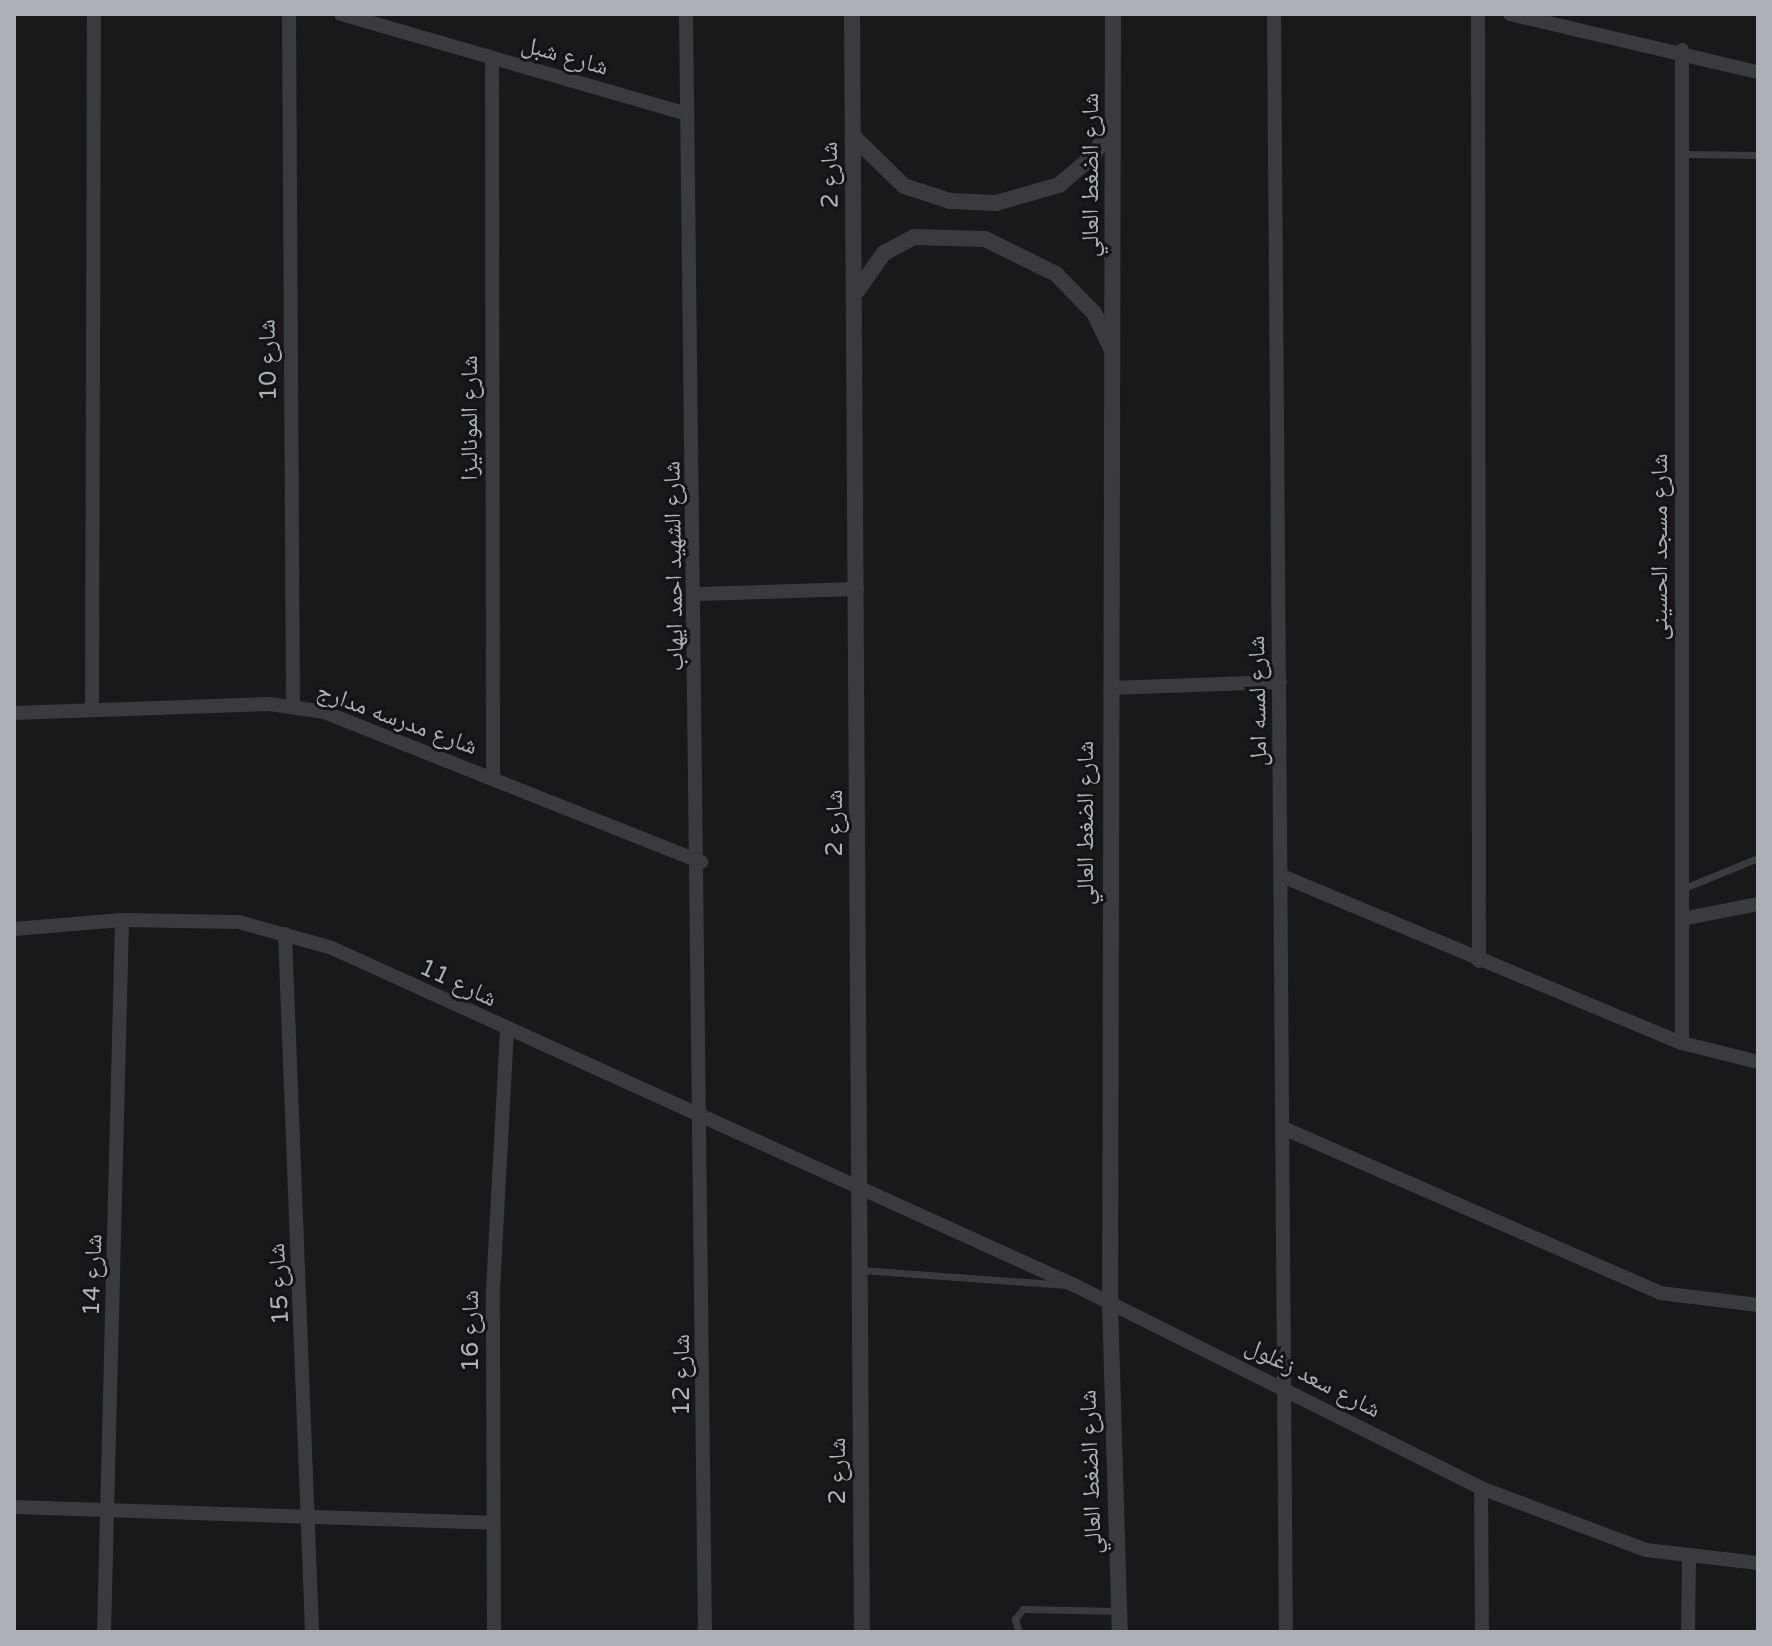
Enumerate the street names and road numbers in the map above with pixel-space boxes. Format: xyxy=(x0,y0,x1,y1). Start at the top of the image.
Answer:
street label: شارع شبل xyxy=(518,30,612,82)
street label: شارع الضغط العالي xyxy=(1077,93,1105,257)
street label: شارع 2 xyxy=(815,141,845,209)
street label: شارع 10 xyxy=(253,319,283,401)
street label: شارع الموناليزا xyxy=(456,355,484,481)
street label: شارع مسجد الحسينى xyxy=(1646,453,1674,641)
street label: شارع الشهيد احمد ايهاب xyxy=(658,461,690,671)
street label: شارع لمسه امل xyxy=(1242,635,1274,767)
street label: شارع مدرسه مدارج xyxy=(313,677,481,761)
street label: شارع الضغط العالي xyxy=(1072,741,1100,905)
street label: شارع 2 xyxy=(821,790,849,856)
street label: شارع 11 xyxy=(415,953,501,1013)
street label: شارع 14 xyxy=(77,1234,109,1316)
street label: شارع 15 xyxy=(262,1242,296,1326)
street label: شارع 16 xyxy=(457,1290,485,1372)
street label: شارع سعد زغلول xyxy=(1241,1332,1385,1424)
street label: شارع 12 xyxy=(668,1334,696,1416)
street label: شارع الضغط العالي xyxy=(1074,1389,1108,1555)
street label: شارع 2 xyxy=(824,1438,852,1504)

